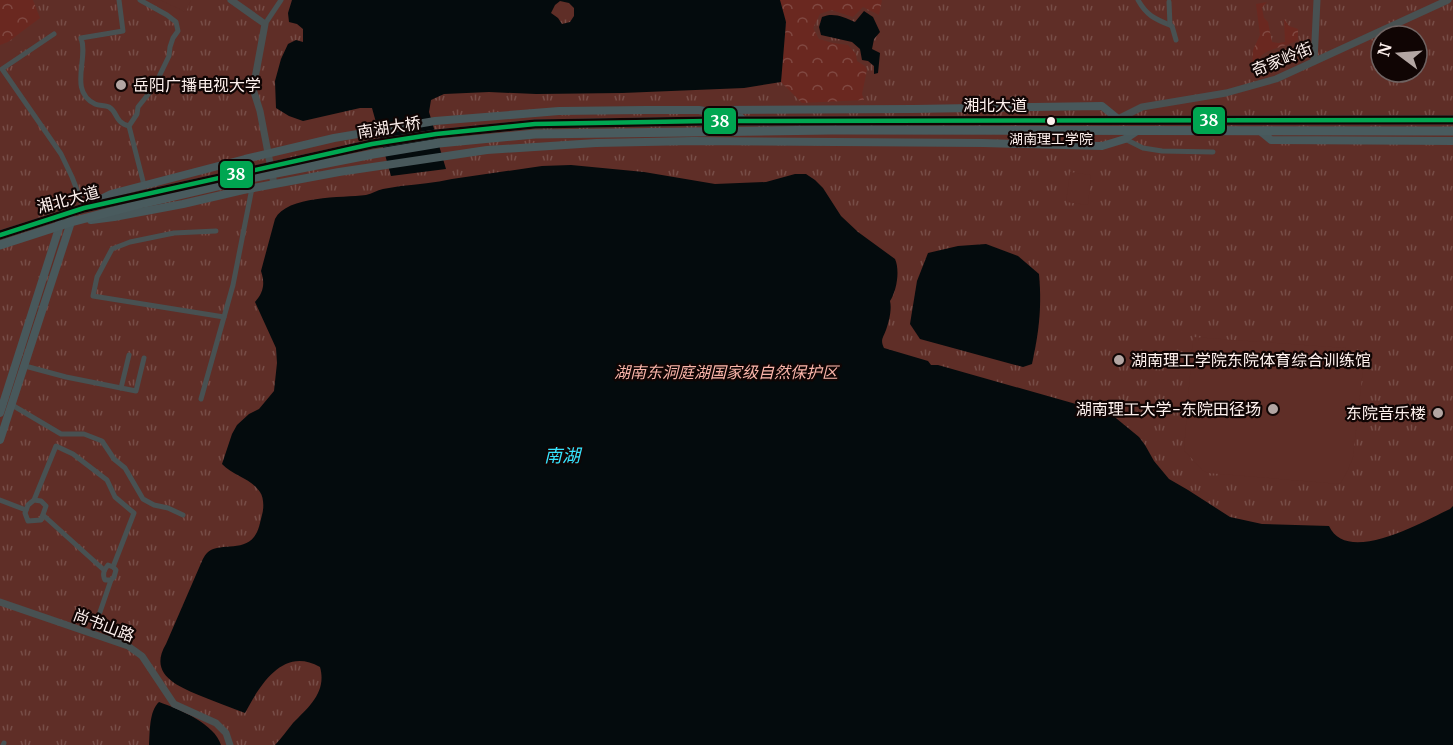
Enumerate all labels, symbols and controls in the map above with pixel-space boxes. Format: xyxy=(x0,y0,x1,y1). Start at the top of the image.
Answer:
north arrow xyxy=(1369,24,1429,84)
street label: 奇家岭街 xyxy=(1249,38,1315,80)
text: N xyxy=(1373,41,1396,59)
place label: 岳阳广播电视大学 xyxy=(133,75,261,95)
marker: 岳阳广播电视大学 xyxy=(114,78,128,92)
street label: 湘北大道 xyxy=(963,95,1027,115)
line badge: 38 xyxy=(1192,106,1226,135)
line badge: 38 xyxy=(703,107,737,135)
text: 38 xyxy=(1200,110,1219,130)
text: 38 xyxy=(711,111,730,131)
street label: 南湖大桥 xyxy=(356,112,422,142)
marker: 湖南理工学院 xyxy=(1045,115,1057,127)
place label: 湖南理工学院 xyxy=(1009,130,1093,148)
line badge: 38 xyxy=(219,160,254,189)
text: 38 xyxy=(227,164,246,184)
street label: 湘北大道 xyxy=(34,181,102,217)
place label: 湖南理工学院东院体育综合训练馆 xyxy=(1131,350,1371,370)
marker: 湖南理工学院东院体育综合训练馆 xyxy=(1112,353,1126,367)
park label: 湖南东洞庭湖国家级自然保护区 xyxy=(614,362,840,382)
place label: 湖南理工大学-东院田径场 xyxy=(1076,399,1261,419)
marker: 湖南理工大学-东院田径场 xyxy=(1266,402,1280,416)
place label: 东院音乐楼 xyxy=(1346,403,1426,423)
marker: 东院音乐楼 xyxy=(1431,406,1445,420)
water label: 南湖 xyxy=(544,444,583,467)
street label: 尚书山路 xyxy=(71,604,137,646)

